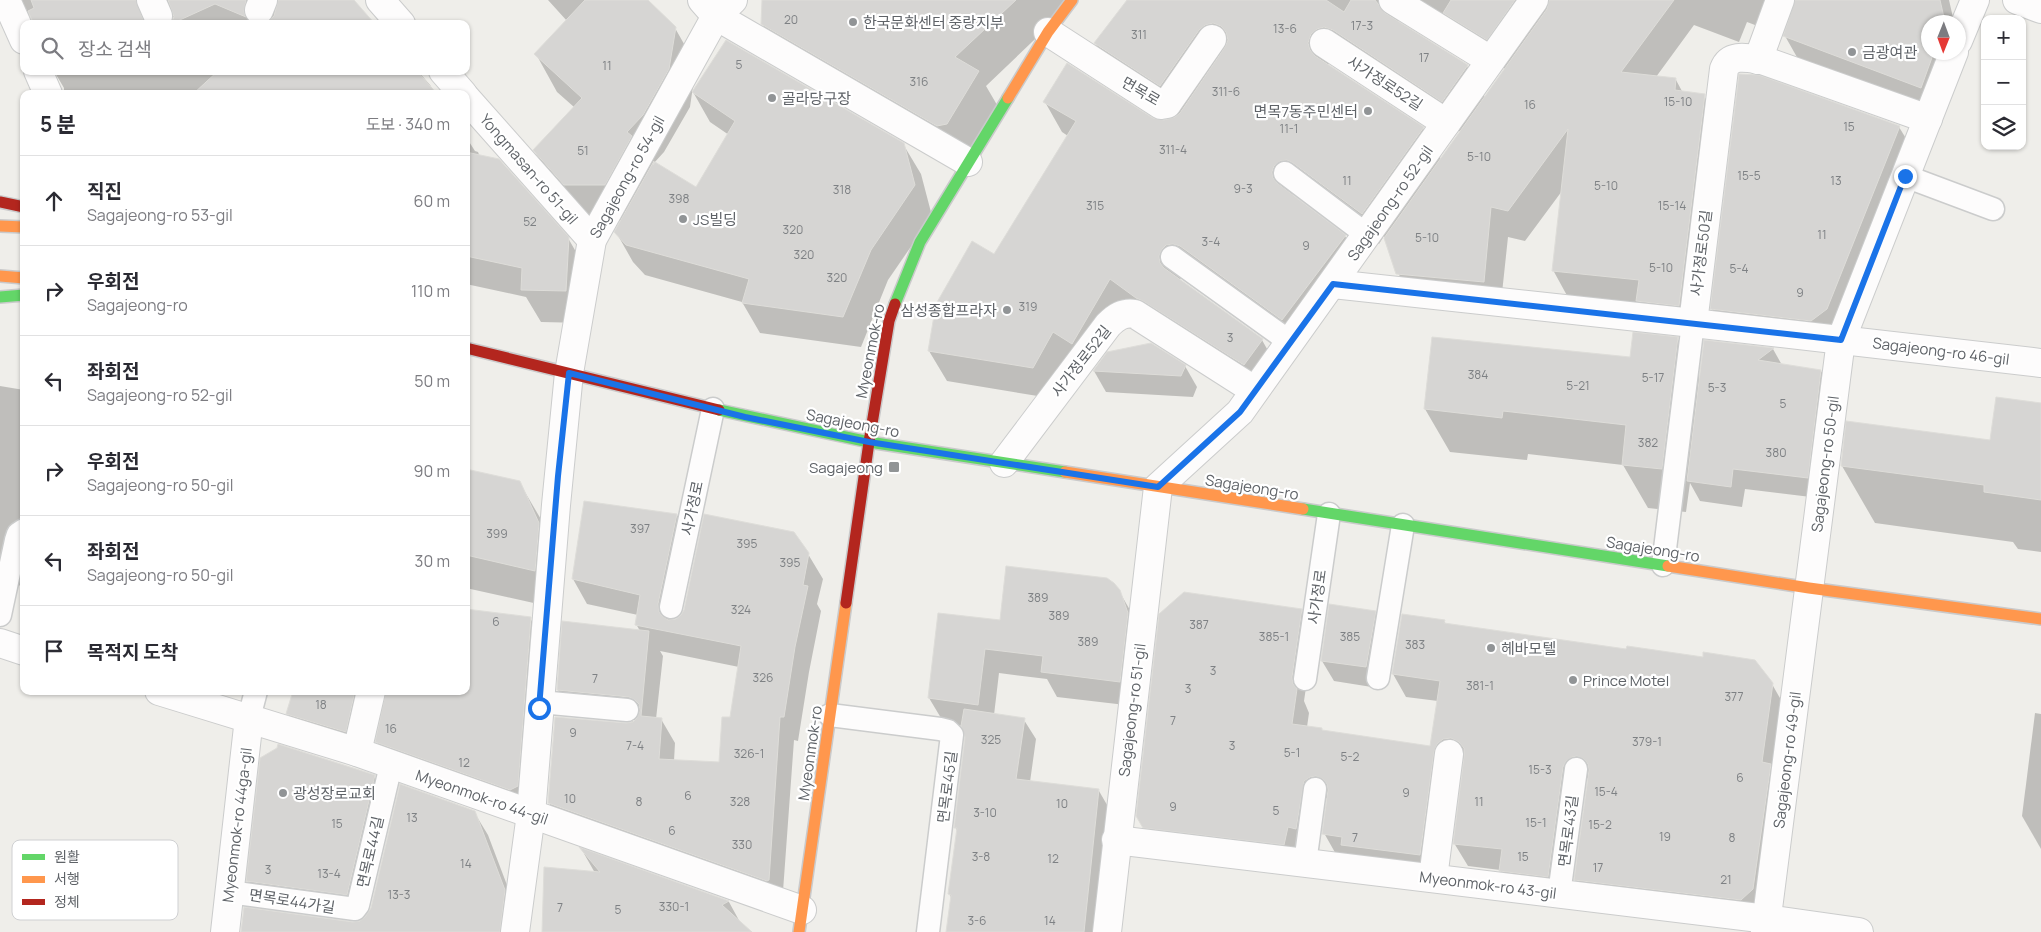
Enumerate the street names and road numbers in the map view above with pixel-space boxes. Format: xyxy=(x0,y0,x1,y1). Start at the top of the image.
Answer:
street label: 사가정로52길 xyxy=(1343,51,1427,115)
street label: 면목로 xyxy=(1118,72,1164,110)
street label: Yongmasan-ro 51-gil xyxy=(475,109,583,229)
street label: Sagajeong-ro 54-gil xyxy=(585,112,669,242)
street label: Sagajeong-ro 52-gil xyxy=(1342,141,1438,265)
street label: 사가정로50길 xyxy=(1685,209,1717,297)
street label: Myeonmok-ro xyxy=(851,302,889,400)
street label: 사가정로52길 xyxy=(1046,321,1116,401)
street label: Sagajeong-ro 46-gil xyxy=(1871,332,2011,370)
street label: Sagajeong-ro 50-gil xyxy=(1806,395,1844,533)
street label: Sagajeong-ro xyxy=(805,404,901,442)
street label: Sagajeong-ro xyxy=(1204,469,1300,505)
street label: 사가정로 xyxy=(676,479,708,537)
street label: Sagajeong-ro xyxy=(1605,531,1701,567)
street label: 사가정로 xyxy=(1303,568,1331,626)
street label: Sagajeong-ro 51-gil xyxy=(1113,642,1151,778)
street label: Sagajeong-ro 49-gil xyxy=(1768,690,1806,830)
street label: Myeonmok-ro xyxy=(793,704,827,802)
street label: Myeonmok-ro 44ga-gil xyxy=(217,746,257,904)
street label: 면목로45길 xyxy=(932,750,962,824)
street label: Myeonmok-ro 44-gil xyxy=(413,764,551,830)
street label: 면목로43길 xyxy=(1553,794,1583,868)
street label: 면목로44길 xyxy=(352,814,388,890)
street label: Myeonmok-ro 43-gil xyxy=(1418,866,1558,904)
street label: 면목로44가길 xyxy=(247,884,337,918)

